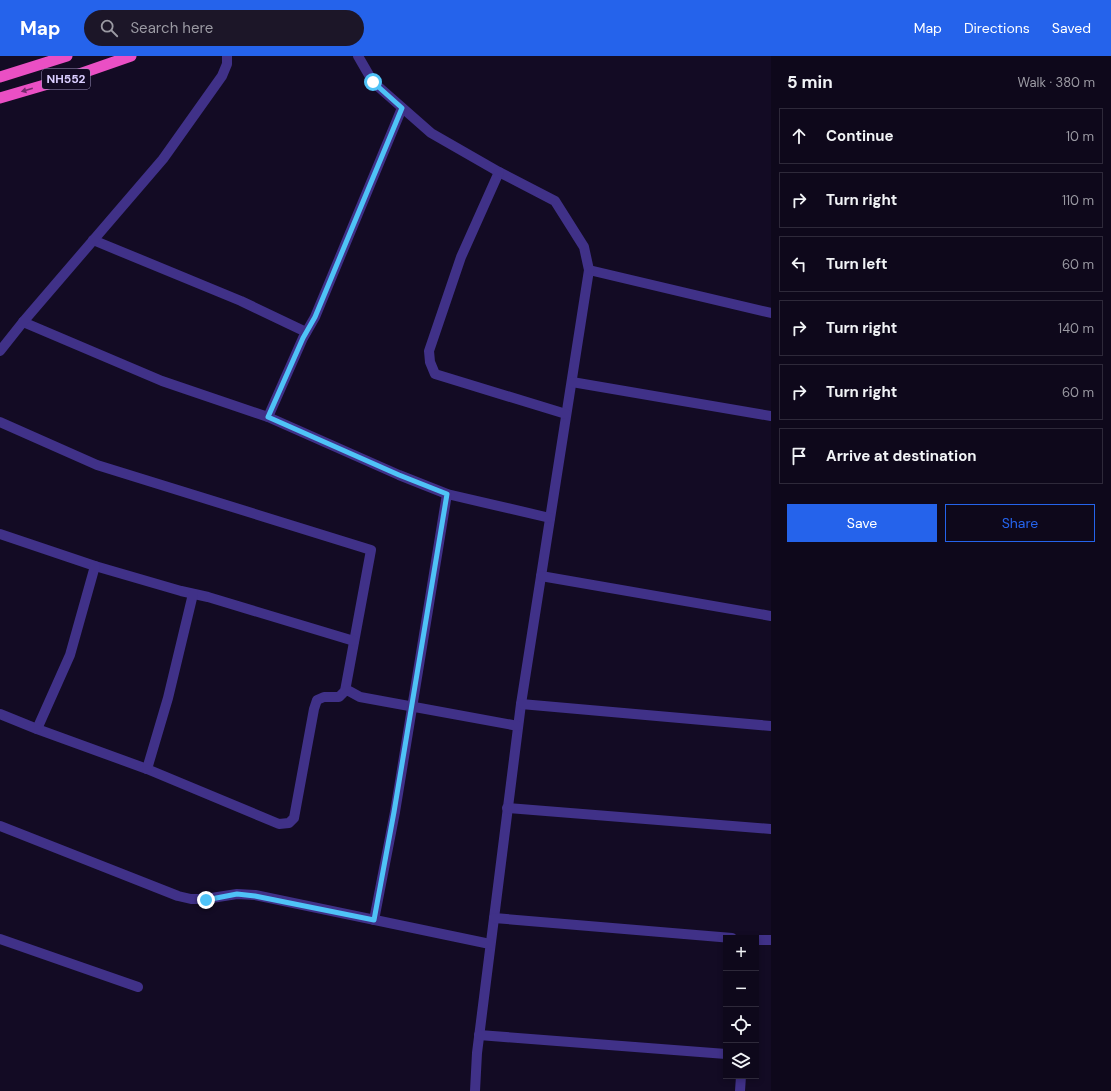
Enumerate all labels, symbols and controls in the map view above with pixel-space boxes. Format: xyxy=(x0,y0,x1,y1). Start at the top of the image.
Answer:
search box xyxy=(84,10,364,46)
text: Map xyxy=(20,16,60,41)
icon: search xyxy=(98,17,120,39)
text: Search here xyxy=(130,18,213,38)
text: Map xyxy=(914,19,942,37)
text: Directions xyxy=(964,19,1030,37)
text: Saved xyxy=(1052,19,1091,37)
road number: NH552 xyxy=(42,69,90,89)
text: 5 min xyxy=(787,71,833,93)
route start xyxy=(364,73,382,91)
text: Walk · 380 m xyxy=(1018,74,1095,91)
one-way arrow xyxy=(21,87,33,93)
icon: ahead xyxy=(788,125,810,147)
text: Continue xyxy=(826,126,894,146)
text: 10 m xyxy=(1066,128,1094,145)
icon: right xyxy=(788,189,810,211)
text: Turn right xyxy=(826,190,897,210)
text: 110 m xyxy=(1062,192,1094,209)
icon: left xyxy=(788,253,810,275)
text: Turn left xyxy=(826,254,887,274)
text: 60 m xyxy=(1062,256,1094,273)
icon: right xyxy=(788,317,810,339)
text: Turn right xyxy=(826,318,897,338)
text: 140 m xyxy=(1058,320,1094,337)
icon: right xyxy=(788,381,810,403)
text: Turn right xyxy=(826,382,897,402)
text: 60 m xyxy=(1062,384,1094,401)
icon: arrive xyxy=(788,445,810,467)
text: Arrive at destination xyxy=(826,446,977,466)
button: Save xyxy=(787,504,937,542)
button: Share xyxy=(945,504,1095,542)
route end xyxy=(197,891,215,909)
map controls xyxy=(723,935,759,1079)
button: + xyxy=(723,935,759,971)
button: − xyxy=(723,971,759,1007)
button: locate xyxy=(723,1007,759,1043)
button: layers xyxy=(723,1043,759,1079)

